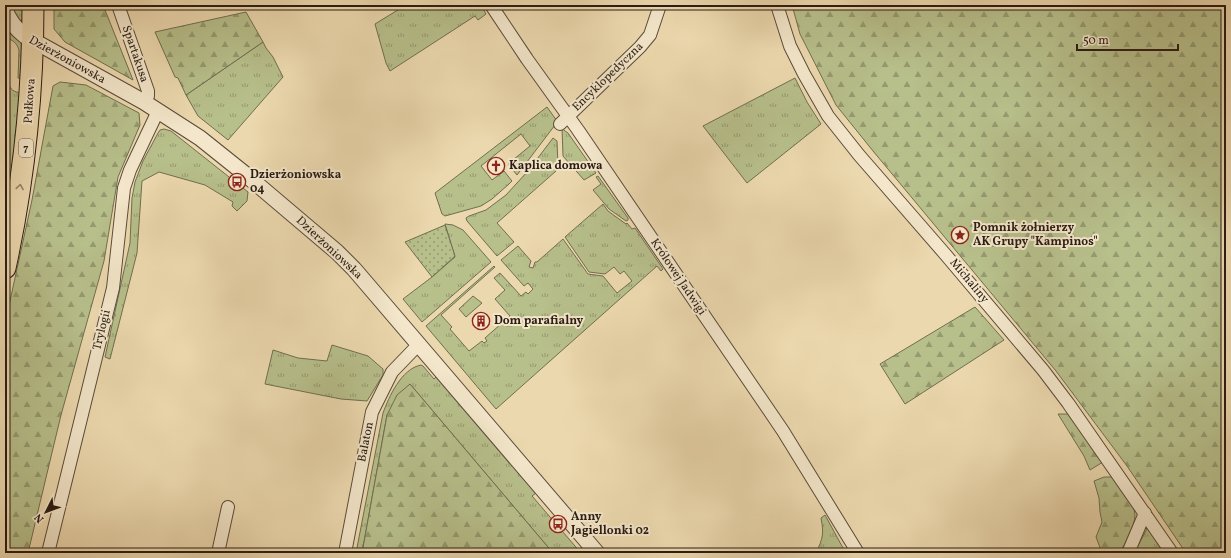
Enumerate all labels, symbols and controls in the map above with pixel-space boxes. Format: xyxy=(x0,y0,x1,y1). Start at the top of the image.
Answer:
street label: Spartakusa xyxy=(118,23,152,85)
scale bar xyxy=(1077,26,1178,52)
street label: Dzierżoniowska xyxy=(26,32,108,88)
text: 50 m xyxy=(1083,33,1109,49)
street label: Encyklopedyczna xyxy=(569,39,647,115)
street label: Pułkowa xyxy=(20,78,40,124)
road number: 7 xyxy=(19,139,33,157)
church icon: Kaplica domowa xyxy=(486,156,506,176)
place label: Kaplica domowa xyxy=(509,158,603,174)
place label: Dzierżoniowska 04 xyxy=(250,167,342,197)
bus stop icon: Dzierżoniowska 04 xyxy=(227,172,247,192)
one-way arrow xyxy=(15,184,24,191)
street label: Dzierżoniowska xyxy=(292,213,366,283)
place label: Pomnik żołnierzy AK Grupy "Kampinos" xyxy=(973,220,1098,250)
place icon: Pomnik żołnierzy AK Grupy "Kampinos" xyxy=(950,225,970,245)
street label: Królowej Jadwigi xyxy=(646,236,710,319)
street label: Michaliny xyxy=(946,255,993,307)
street label: Trylogii xyxy=(89,308,115,352)
building icon: Dom parafialny xyxy=(471,311,491,331)
place label: Dom parafialny xyxy=(494,313,584,329)
street label: Balaton xyxy=(354,421,378,463)
north arrow xyxy=(26,492,66,532)
place label: Anny Jagiellonki 02 xyxy=(570,509,649,539)
text: N xyxy=(31,510,48,526)
bus stop icon: Anny Jagiellonki 02 xyxy=(548,514,568,534)

